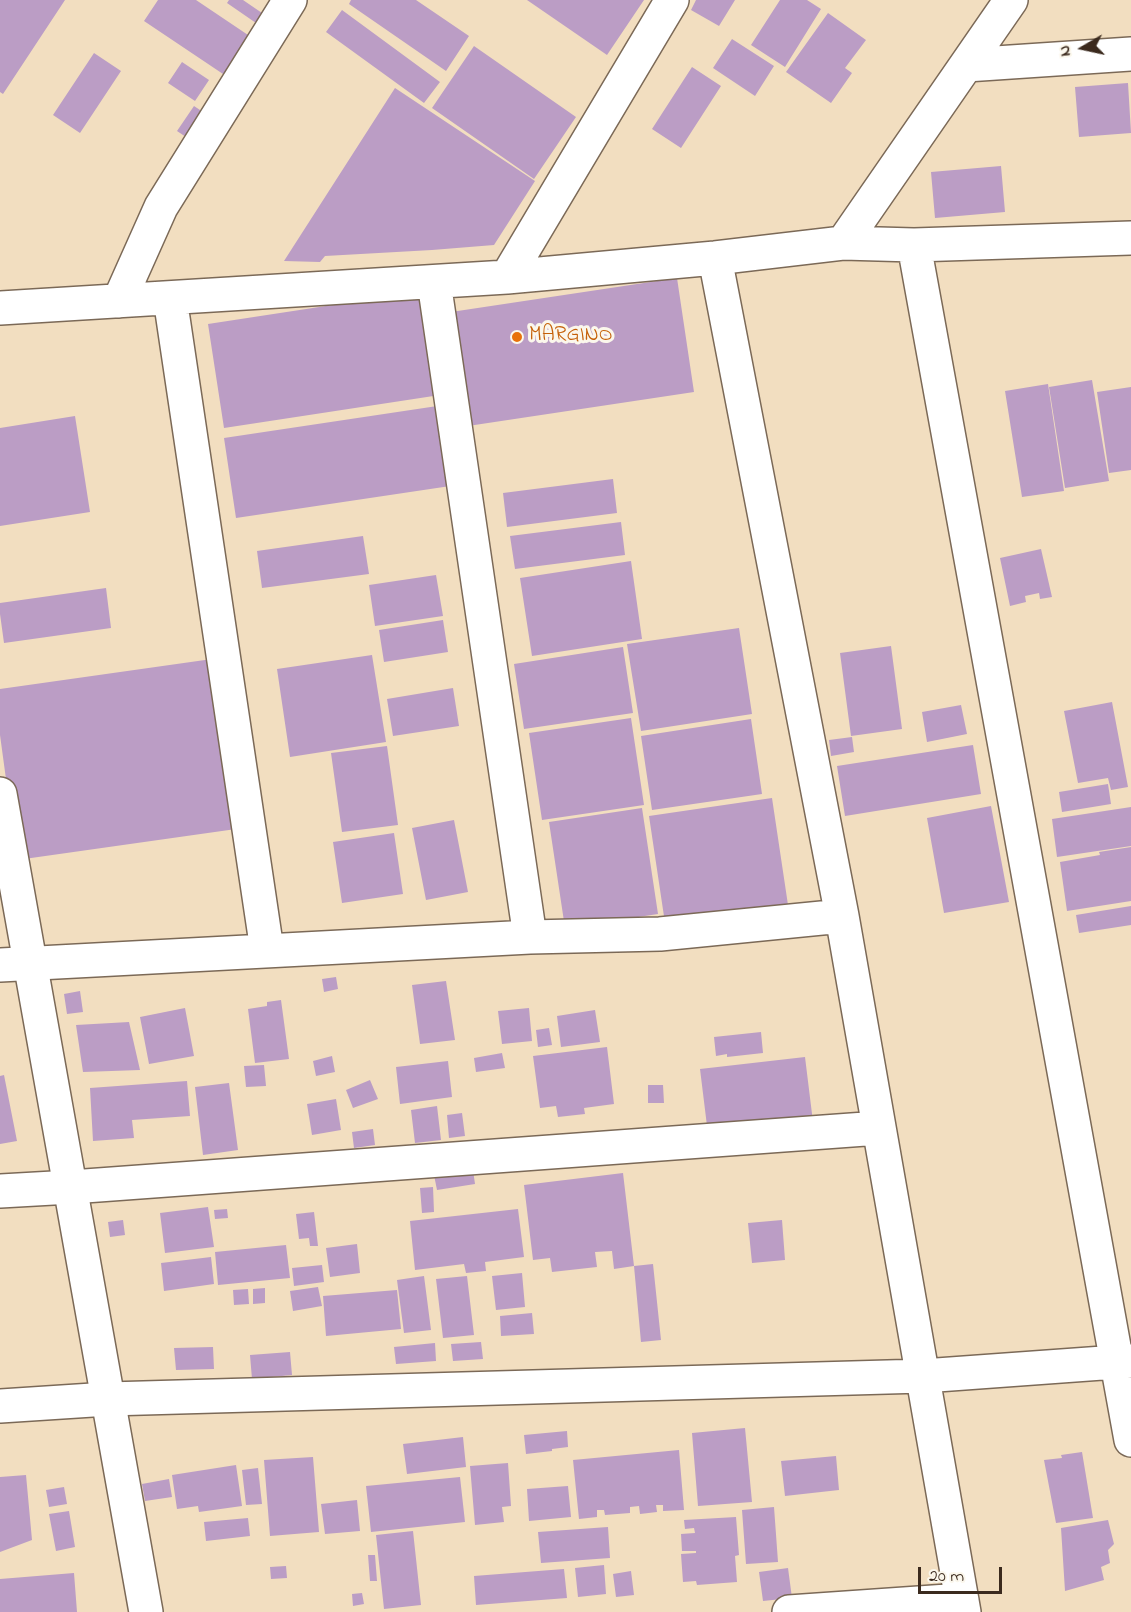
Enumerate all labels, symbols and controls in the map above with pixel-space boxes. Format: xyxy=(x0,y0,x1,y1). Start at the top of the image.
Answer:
north arrow xyxy=(1053,18,1113,78)
text: N xyxy=(1053,44,1078,58)
place label: MARGINO xyxy=(529,324,613,350)
marker: MARGINO xyxy=(510,330,524,344)
scale bar xyxy=(921,1555,1005,1593)
text: 20 m xyxy=(929,1564,964,1590)

